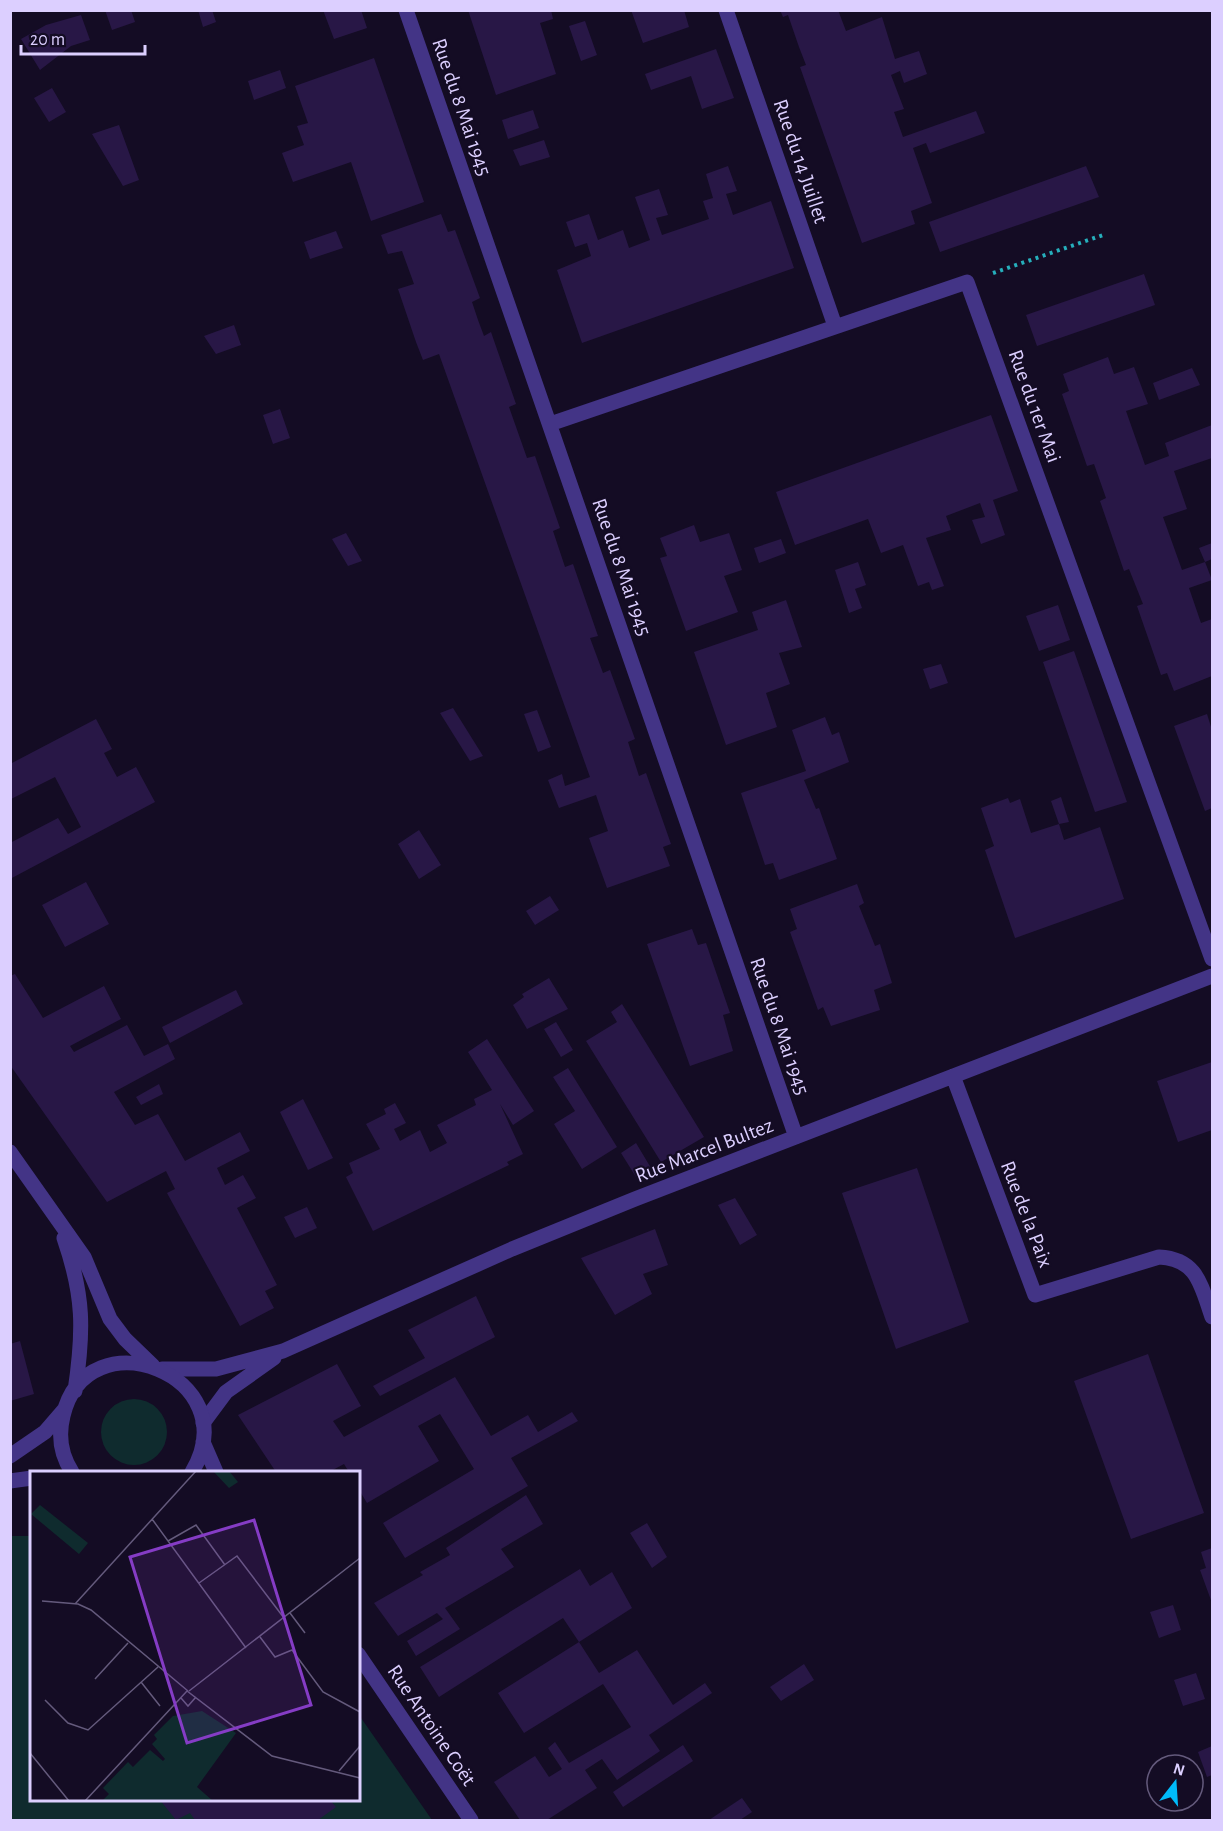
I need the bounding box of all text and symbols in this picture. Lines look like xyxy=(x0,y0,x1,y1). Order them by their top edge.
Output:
scale bar xyxy=(21,18,146,56)
text: 20 m xyxy=(30,31,65,49)
street label: Rue du 8 Mai 1945 xyxy=(428,36,495,179)
street label: Rue du 14 Juillet xyxy=(769,96,832,226)
street label: Rue du 1er Mai xyxy=(1004,347,1065,465)
street label: Rue du 8 Mai 1945 xyxy=(588,496,655,639)
street label: Rue du 8 Mai 1945 xyxy=(746,955,813,1098)
street label: Rue Marcel Bultez xyxy=(632,1115,776,1186)
street label: Rue de la Paix xyxy=(997,1158,1056,1270)
inset map xyxy=(30,1471,360,1801)
street label: Rue Antoine Coët xyxy=(384,1661,480,1790)
north arrow xyxy=(1145,1753,1205,1813)
text: N xyxy=(1171,1760,1187,1779)

